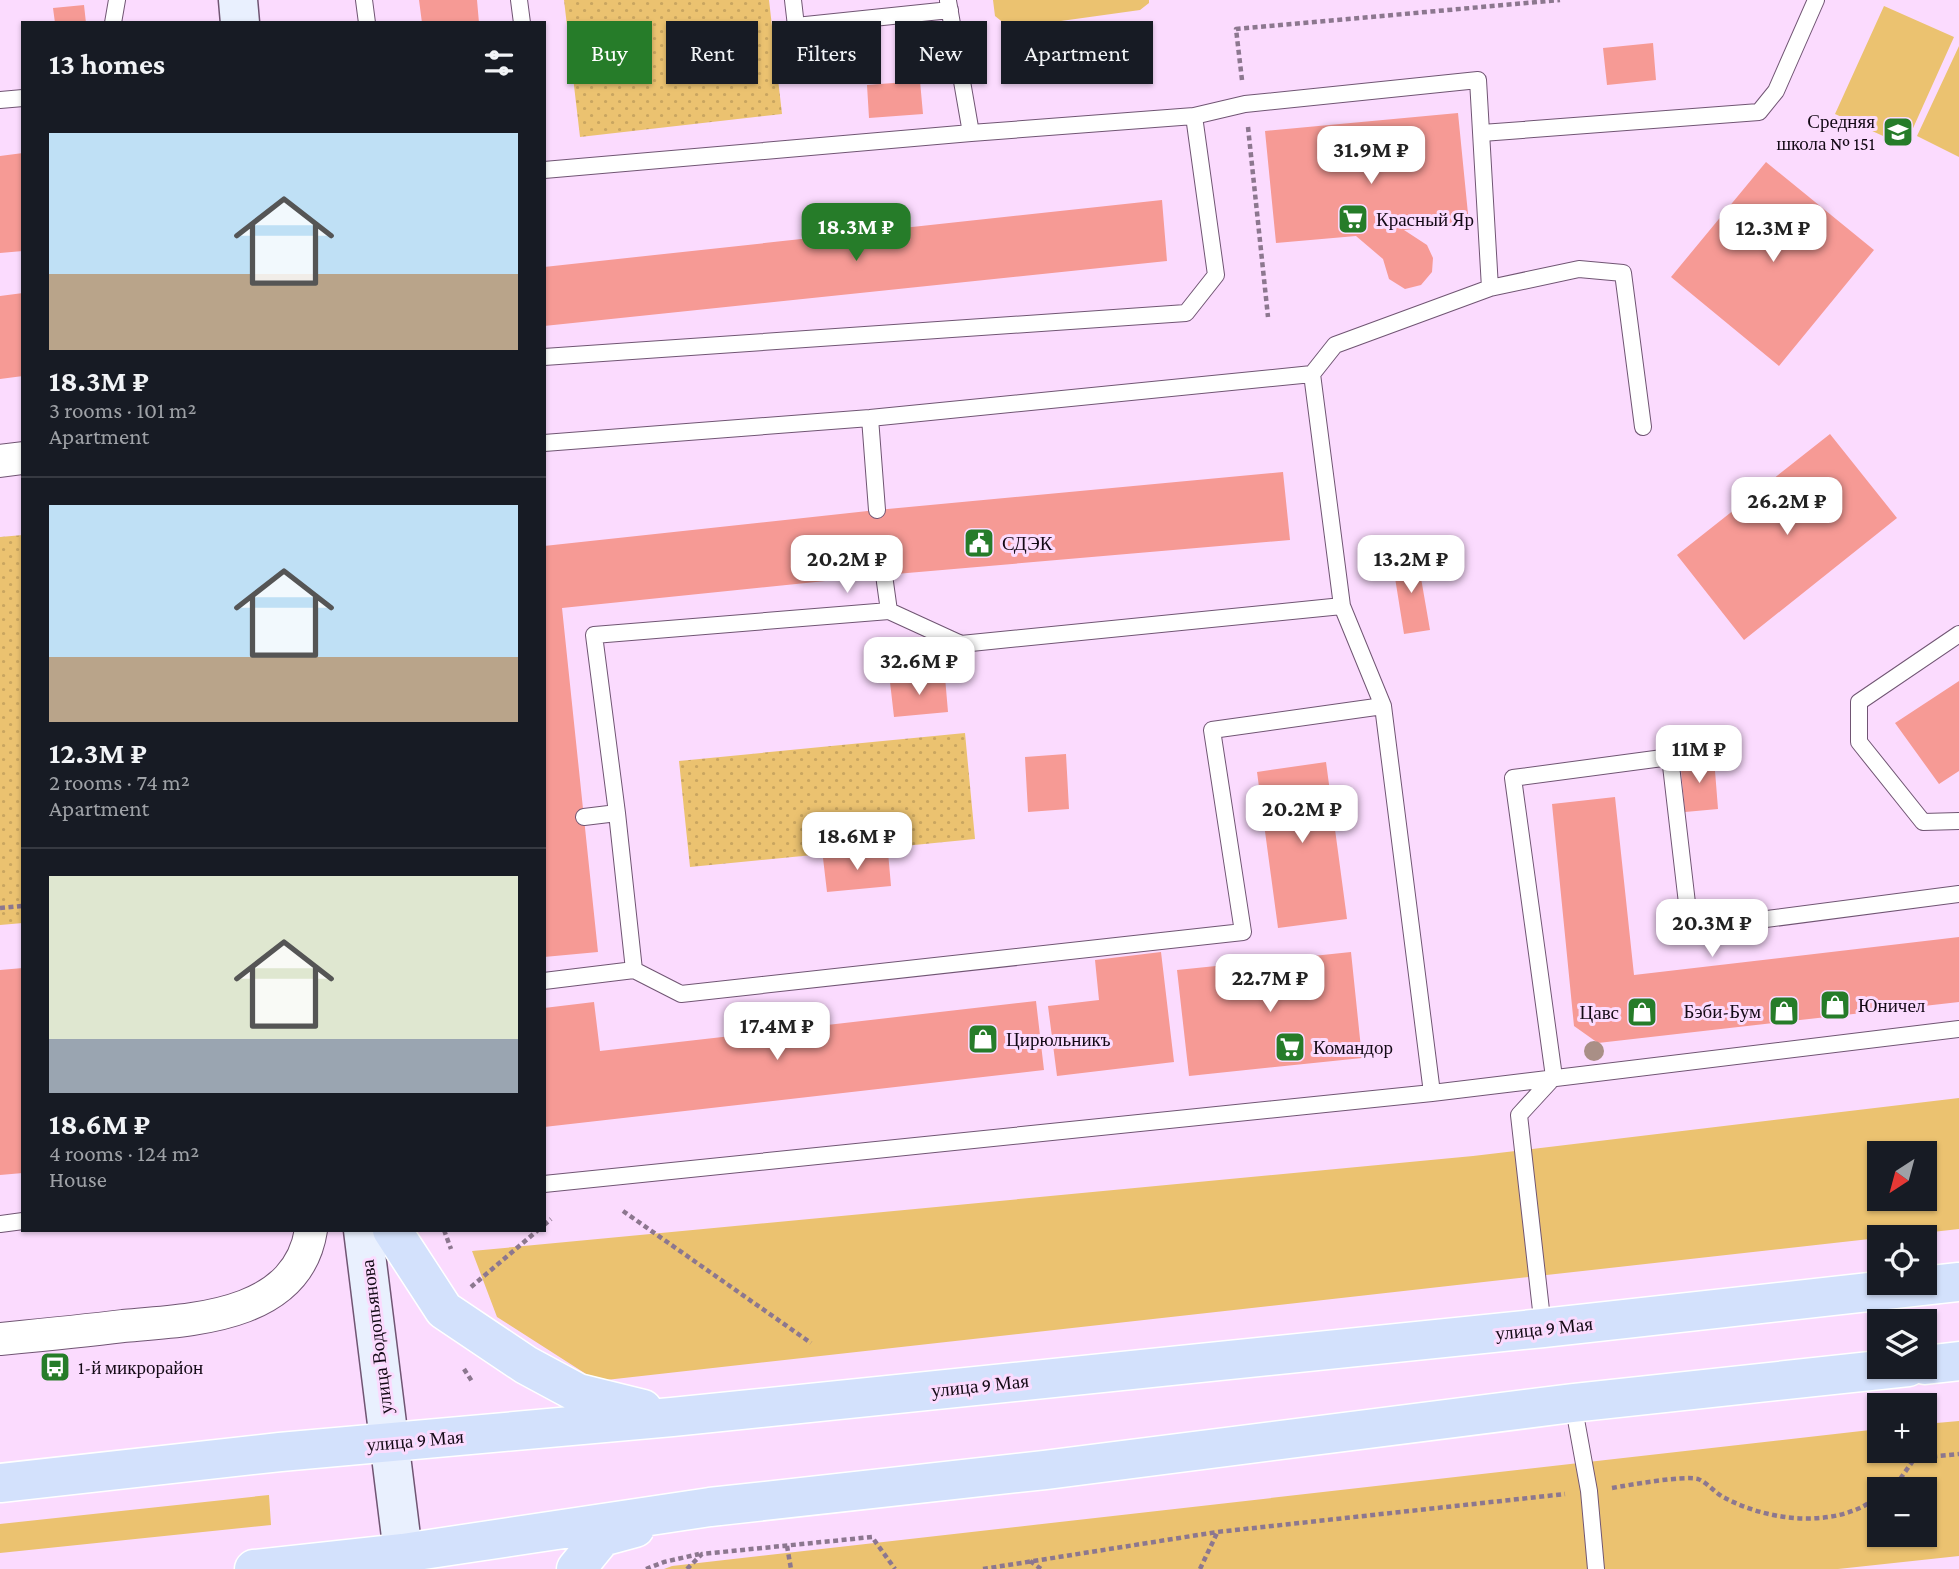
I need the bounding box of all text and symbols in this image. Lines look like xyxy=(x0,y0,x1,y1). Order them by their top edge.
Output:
chip: Buy xyxy=(567,21,652,84)
chip: Rent xyxy=(666,21,758,84)
chip: Filters xyxy=(772,21,881,84)
chip: New xyxy=(895,21,987,84)
chip: Apartment xyxy=(1001,21,1153,84)
icon: filters xyxy=(480,44,518,82)
text: 13 homes xyxy=(49,47,165,80)
place label: Средняя школа № 151 xyxy=(1776,111,1875,154)
school or university icon: Средняя школа № 151 xyxy=(1881,115,1915,149)
pin: 31.9M ₽ xyxy=(1306,127,1436,186)
text: 31.9M ₽ xyxy=(1333,136,1409,162)
icon: home xyxy=(221,178,347,304)
supermarket icon: Красный Яр xyxy=(1336,202,1370,236)
pin: 18.3M ₽ xyxy=(791,204,921,263)
pin: 12.3M ₽ xyxy=(1708,204,1838,264)
place label: Красный Яр xyxy=(1376,209,1474,230)
text: 18.3M ₽ xyxy=(818,213,894,239)
text: 12.3M ₽ xyxy=(1735,214,1811,240)
text: 18.3M ₽ xyxy=(49,364,149,397)
text: 3 rooms · 101 m² xyxy=(49,397,196,423)
text: Apartment xyxy=(49,423,149,449)
pin: 26.2M ₽ xyxy=(1722,477,1852,537)
text: 26.2M ₽ xyxy=(1747,487,1827,513)
public building icon: СДЭК xyxy=(962,526,996,560)
place label: СДЭК xyxy=(1002,533,1053,554)
pin: 20.2M ₽ xyxy=(782,536,912,595)
pin: 13.2M ₽ xyxy=(1346,536,1476,595)
text: 20.2M ₽ xyxy=(807,545,887,571)
text: 13.2M ₽ xyxy=(1373,545,1449,571)
icon: home xyxy=(221,550,347,676)
pin: 32.6M ₽ xyxy=(854,638,984,697)
text: 32.6M ₽ xyxy=(880,647,958,673)
pin: 11M ₽ xyxy=(1650,726,1748,785)
text: 11M ₽ xyxy=(1672,735,1726,761)
text: 12.3M ₽ xyxy=(49,736,147,769)
text: 2 rooms · 74 m² xyxy=(49,769,190,795)
pin: 20.2M ₽ xyxy=(1237,786,1367,845)
text: Apartment xyxy=(49,795,149,821)
text: 20.2M ₽ xyxy=(1262,795,1342,821)
pin: 18.6M ₽ xyxy=(792,812,922,872)
text: 18.6M ₽ xyxy=(818,822,896,848)
pin: 20.3M ₽ xyxy=(1647,900,1777,959)
text: 20.3M ₽ xyxy=(1672,909,1752,935)
icon: home xyxy=(221,921,347,1047)
pin: 22.7M ₽ xyxy=(1205,954,1335,1014)
text: 22.7M ₽ xyxy=(1231,964,1309,990)
shop icon: Юничел xyxy=(1818,988,1852,1022)
shop icon: Бэби-Бум xyxy=(1767,994,1801,1028)
shop icon: Цавс xyxy=(1625,995,1659,1029)
place label: Юничел xyxy=(1858,995,1926,1016)
place label: Бэби-Бум xyxy=(1683,1001,1761,1022)
pin: 17.4M ₽ xyxy=(712,1002,842,1062)
place label: Цавс xyxy=(1580,1002,1619,1023)
text: 17.4M ₽ xyxy=(740,1012,814,1038)
shop icon: Цирюльникъ xyxy=(966,1022,1000,1056)
place label: Цирюльникъ xyxy=(1006,1029,1111,1050)
supermarket icon: Командор xyxy=(1273,1030,1307,1064)
place label: Командор xyxy=(1313,1037,1393,1058)
text: 18.6M ₽ xyxy=(49,1107,150,1140)
text: 4 rooms · 124 m² xyxy=(49,1140,199,1166)
north arrow xyxy=(1867,1141,1937,1211)
map controls xyxy=(1867,1141,1937,1547)
text: House xyxy=(49,1166,107,1192)
button: locate xyxy=(1867,1225,1937,1295)
street label: улица Водопьянова xyxy=(357,1258,396,1415)
button: layers xyxy=(1867,1309,1937,1379)
street label: улица 9 Мая xyxy=(1494,1313,1594,1344)
bus stop icon: 1-й микрорайон xyxy=(38,1350,72,1384)
place label: 1-й микрорайон xyxy=(78,1357,203,1378)
street label: улица 9 Мая xyxy=(930,1370,1030,1401)
button: + xyxy=(1867,1393,1937,1463)
street label: улица 9 Мая xyxy=(365,1426,465,1455)
button: − xyxy=(1867,1477,1937,1547)

